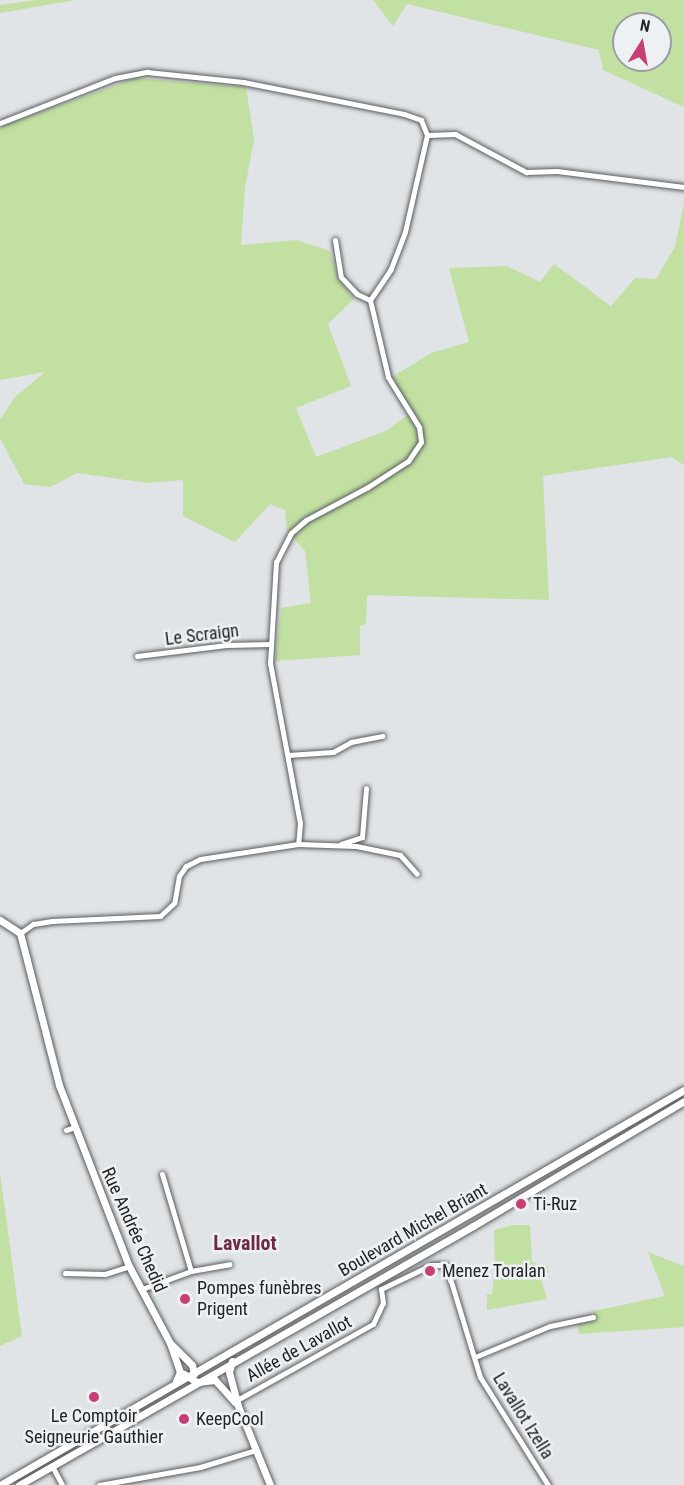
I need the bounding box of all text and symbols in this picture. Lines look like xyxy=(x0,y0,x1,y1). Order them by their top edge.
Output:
north arrow xyxy=(612,12,672,72)
text: N xyxy=(639,16,652,36)
street label: Le Scraign xyxy=(164,620,240,650)
street label: Rue Andrée Chedid xyxy=(97,1164,171,1296)
street label: Boulevard Michel Briant xyxy=(335,1179,491,1281)
place label: Ti-Ruz xyxy=(533,1193,577,1215)
marker: Ti-Ruz xyxy=(514,1197,528,1211)
district label: Lavallot xyxy=(213,1231,277,1255)
place label: Menez Toralan xyxy=(442,1260,546,1282)
marker: Menez Toralan xyxy=(423,1264,437,1278)
place label: Pompes funèbres Prigent xyxy=(197,1278,321,1320)
marker: Pompes funèbres Prigent xyxy=(178,1292,192,1306)
street label: Allée de Lavallot xyxy=(243,1311,355,1387)
street label: Lavallot Izella xyxy=(488,1369,558,1463)
marker: Le Comptoir Seigneurie Gauthier xyxy=(87,1390,101,1404)
place label: Le Comptoir Seigneurie Gauthier xyxy=(25,1406,163,1448)
place label: KeepCool xyxy=(196,1408,264,1430)
marker: KeepCool xyxy=(177,1412,191,1426)

